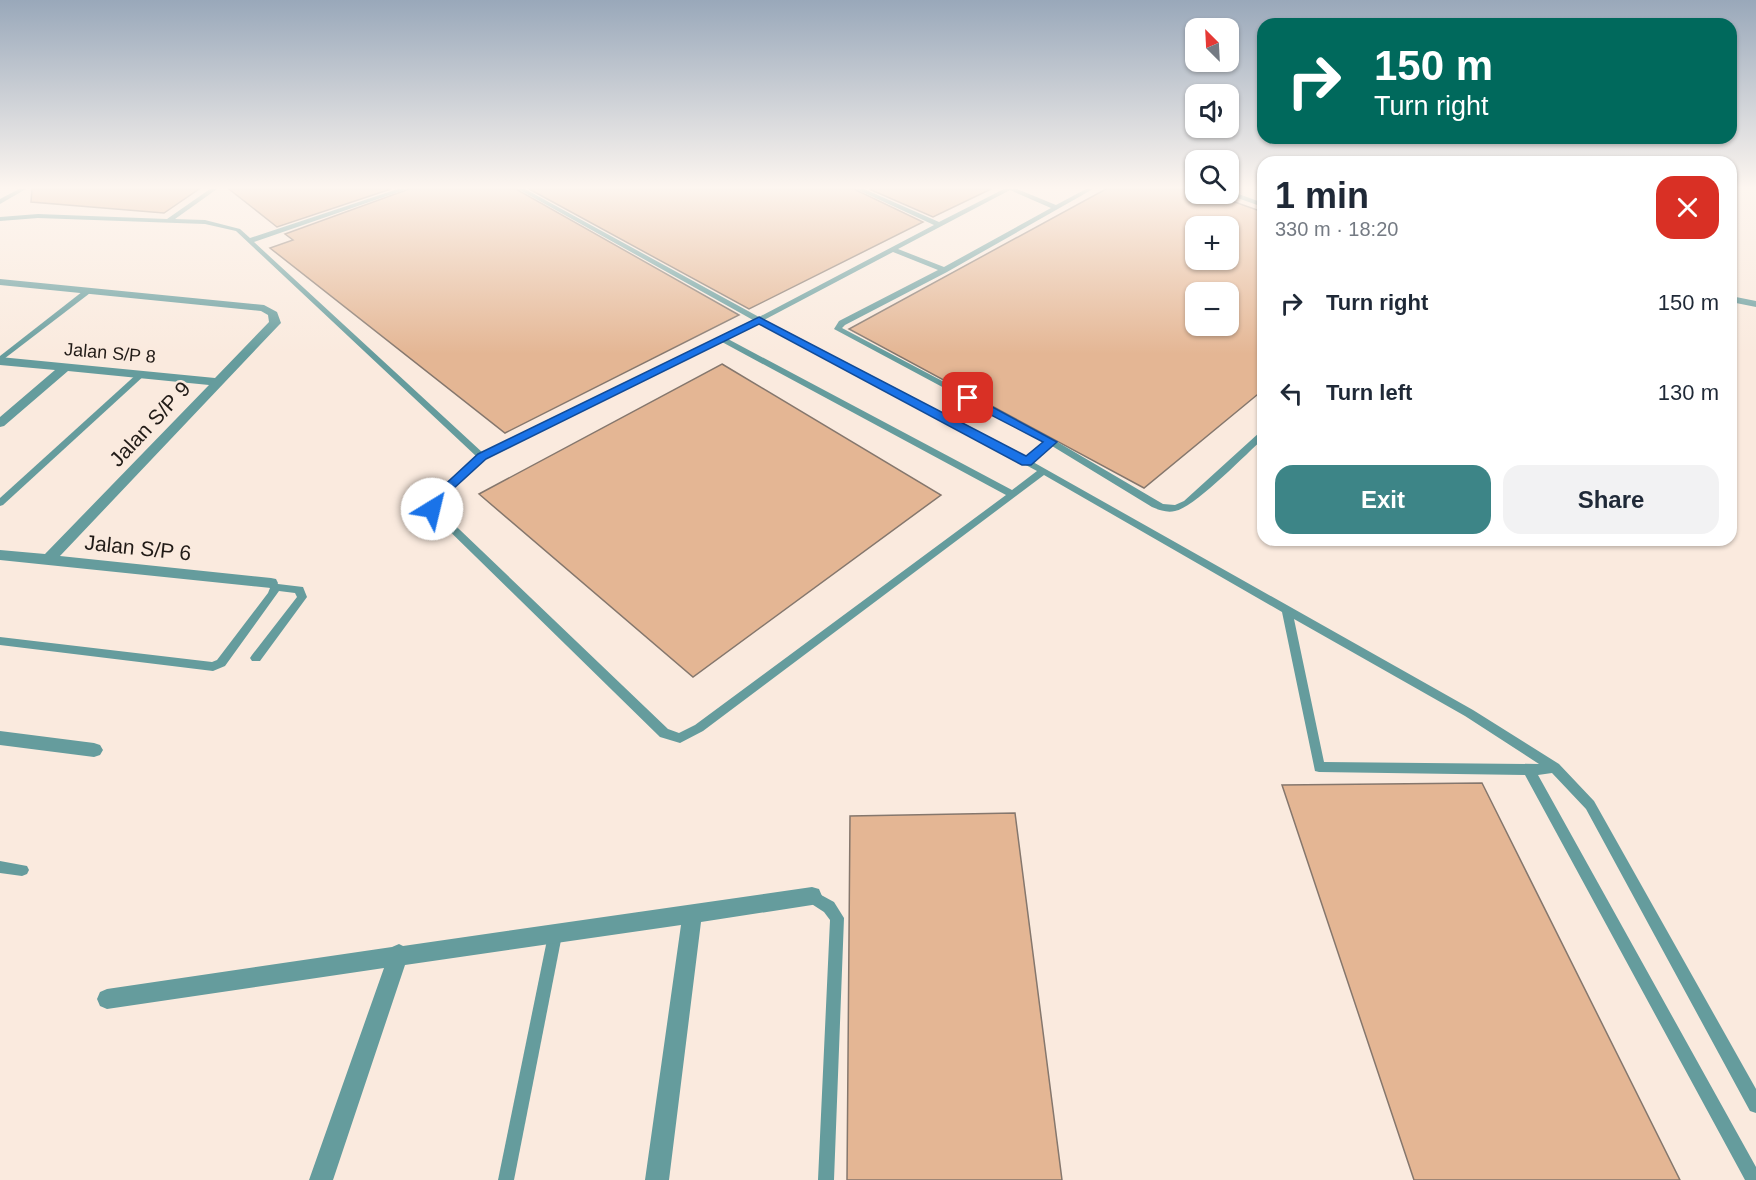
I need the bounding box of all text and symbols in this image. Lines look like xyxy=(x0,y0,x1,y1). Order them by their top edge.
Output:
north arrow xyxy=(1185,18,1239,72)
map controls xyxy=(1185,18,1239,336)
icon: right xyxy=(1275,42,1353,120)
text: 150 m xyxy=(1374,42,1493,89)
button: sound xyxy=(1185,84,1239,138)
text: Turn right xyxy=(1374,91,1489,121)
button: search xyxy=(1185,150,1239,204)
text: 1 min xyxy=(1275,175,1369,216)
button: close xyxy=(1656,176,1719,239)
button: + xyxy=(1185,216,1239,270)
text: 330 m · 18:20 xyxy=(1275,218,1398,240)
button: − xyxy=(1185,282,1239,336)
icon: right xyxy=(1275,287,1308,320)
text: Turn right xyxy=(1326,290,1428,315)
text: 150 m xyxy=(1658,290,1719,315)
street label: Jalan S/P 8 xyxy=(63,339,157,367)
pin xyxy=(942,372,993,423)
street label: Jalan S/P 9 xyxy=(105,377,195,471)
icon: left xyxy=(1275,377,1308,410)
text: Turn left xyxy=(1326,380,1412,405)
text: 130 m xyxy=(1658,380,1719,405)
icon: arrive xyxy=(951,381,984,414)
button: Exit xyxy=(1275,465,1491,534)
button: Share xyxy=(1503,465,1719,534)
position arrow xyxy=(400,477,464,541)
street label: Jalan S/P 6 xyxy=(84,530,192,565)

